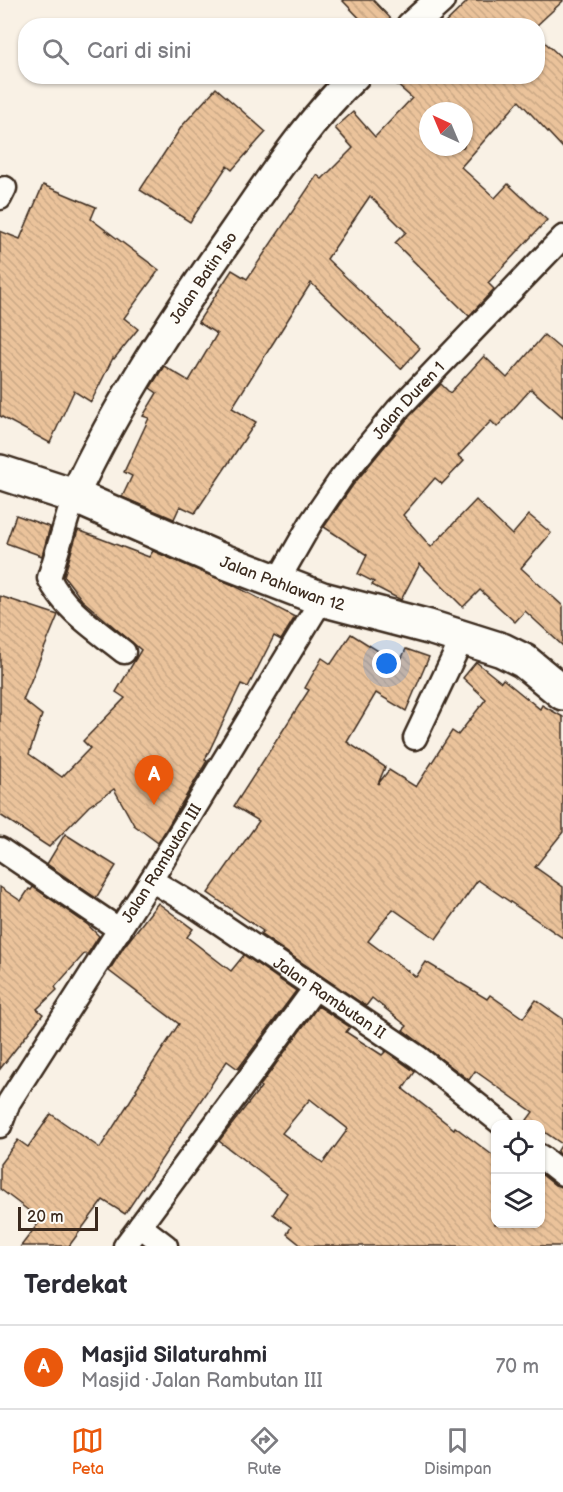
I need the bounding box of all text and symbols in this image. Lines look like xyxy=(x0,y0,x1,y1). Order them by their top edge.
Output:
search box xyxy=(18,18,545,84)
icon: search xyxy=(39,35,72,68)
text: Cari di sini xyxy=(87,38,191,65)
north arrow xyxy=(419,102,473,156)
street label: Jalan Batin Iso xyxy=(166,229,242,328)
street label: Jalan Duren 1 xyxy=(369,358,449,444)
street label: Jalan Pahlawan 12 xyxy=(217,553,347,616)
your location xyxy=(372,649,401,678)
pin: A xyxy=(134,756,174,805)
street label: Jalan Rambutan III xyxy=(118,801,206,927)
street label: Jalan Rambutan II xyxy=(269,954,389,1043)
map controls xyxy=(491,1120,545,1228)
button: locate xyxy=(491,1120,545,1174)
button: layers xyxy=(491,1174,545,1228)
scale bar xyxy=(18,1204,98,1232)
text: 20 m xyxy=(27,1208,63,1227)
text: Terdekat xyxy=(24,1270,127,1301)
text: Masjid Silaturahmi xyxy=(81,1342,267,1369)
text: A xyxy=(37,1355,50,1379)
text: 70 m xyxy=(495,1355,539,1379)
text: Masjid · Jalan Rambutan III xyxy=(81,1369,323,1393)
tab: Peta xyxy=(71,1424,104,1479)
tab: Rute xyxy=(247,1424,281,1479)
tab: Disimpan xyxy=(424,1424,492,1479)

